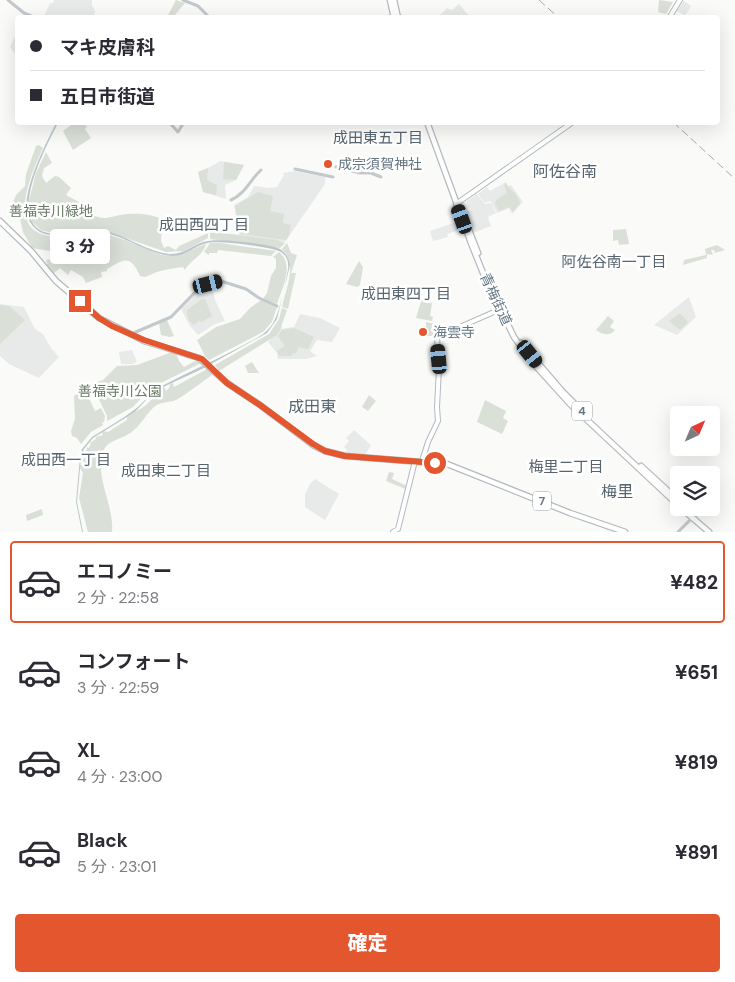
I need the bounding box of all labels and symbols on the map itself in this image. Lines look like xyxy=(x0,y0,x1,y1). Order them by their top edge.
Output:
district label: 成田東五丁目 xyxy=(333,128,423,148)
place label: 成宗須賀神社 xyxy=(338,155,422,173)
marker: 成宗須賀神社 xyxy=(322,158,334,170)
district label: 阿佐谷南 xyxy=(533,161,597,182)
park label: 善福寺川緑地 xyxy=(9,202,93,220)
car xyxy=(449,202,474,236)
district label: 成田西四丁目 xyxy=(159,215,249,235)
callout: 3 分 xyxy=(50,228,110,264)
district label: 阿佐谷南一丁目 xyxy=(561,252,667,272)
street label: 青梅街道 xyxy=(476,270,516,328)
car xyxy=(191,273,224,295)
district label: 成田東四丁目 xyxy=(361,284,451,304)
route end xyxy=(69,290,91,312)
place label: 海雲寺 xyxy=(433,323,475,341)
marker: 海雲寺 xyxy=(417,326,429,338)
car xyxy=(514,338,545,370)
car xyxy=(430,343,447,375)
park label: 善福寺川公園 xyxy=(78,382,162,400)
district label: 成田東 xyxy=(288,396,336,417)
road number: 4 xyxy=(572,402,592,421)
north arrow xyxy=(670,406,720,456)
district label: 成田西一丁目 xyxy=(21,450,111,470)
route start xyxy=(424,452,446,474)
district label: 梅里二丁目 xyxy=(528,457,604,477)
district label: 成田東二丁目 xyxy=(121,461,211,481)
district label: 梅里 xyxy=(601,481,633,502)
road number: 7 xyxy=(533,492,551,511)

